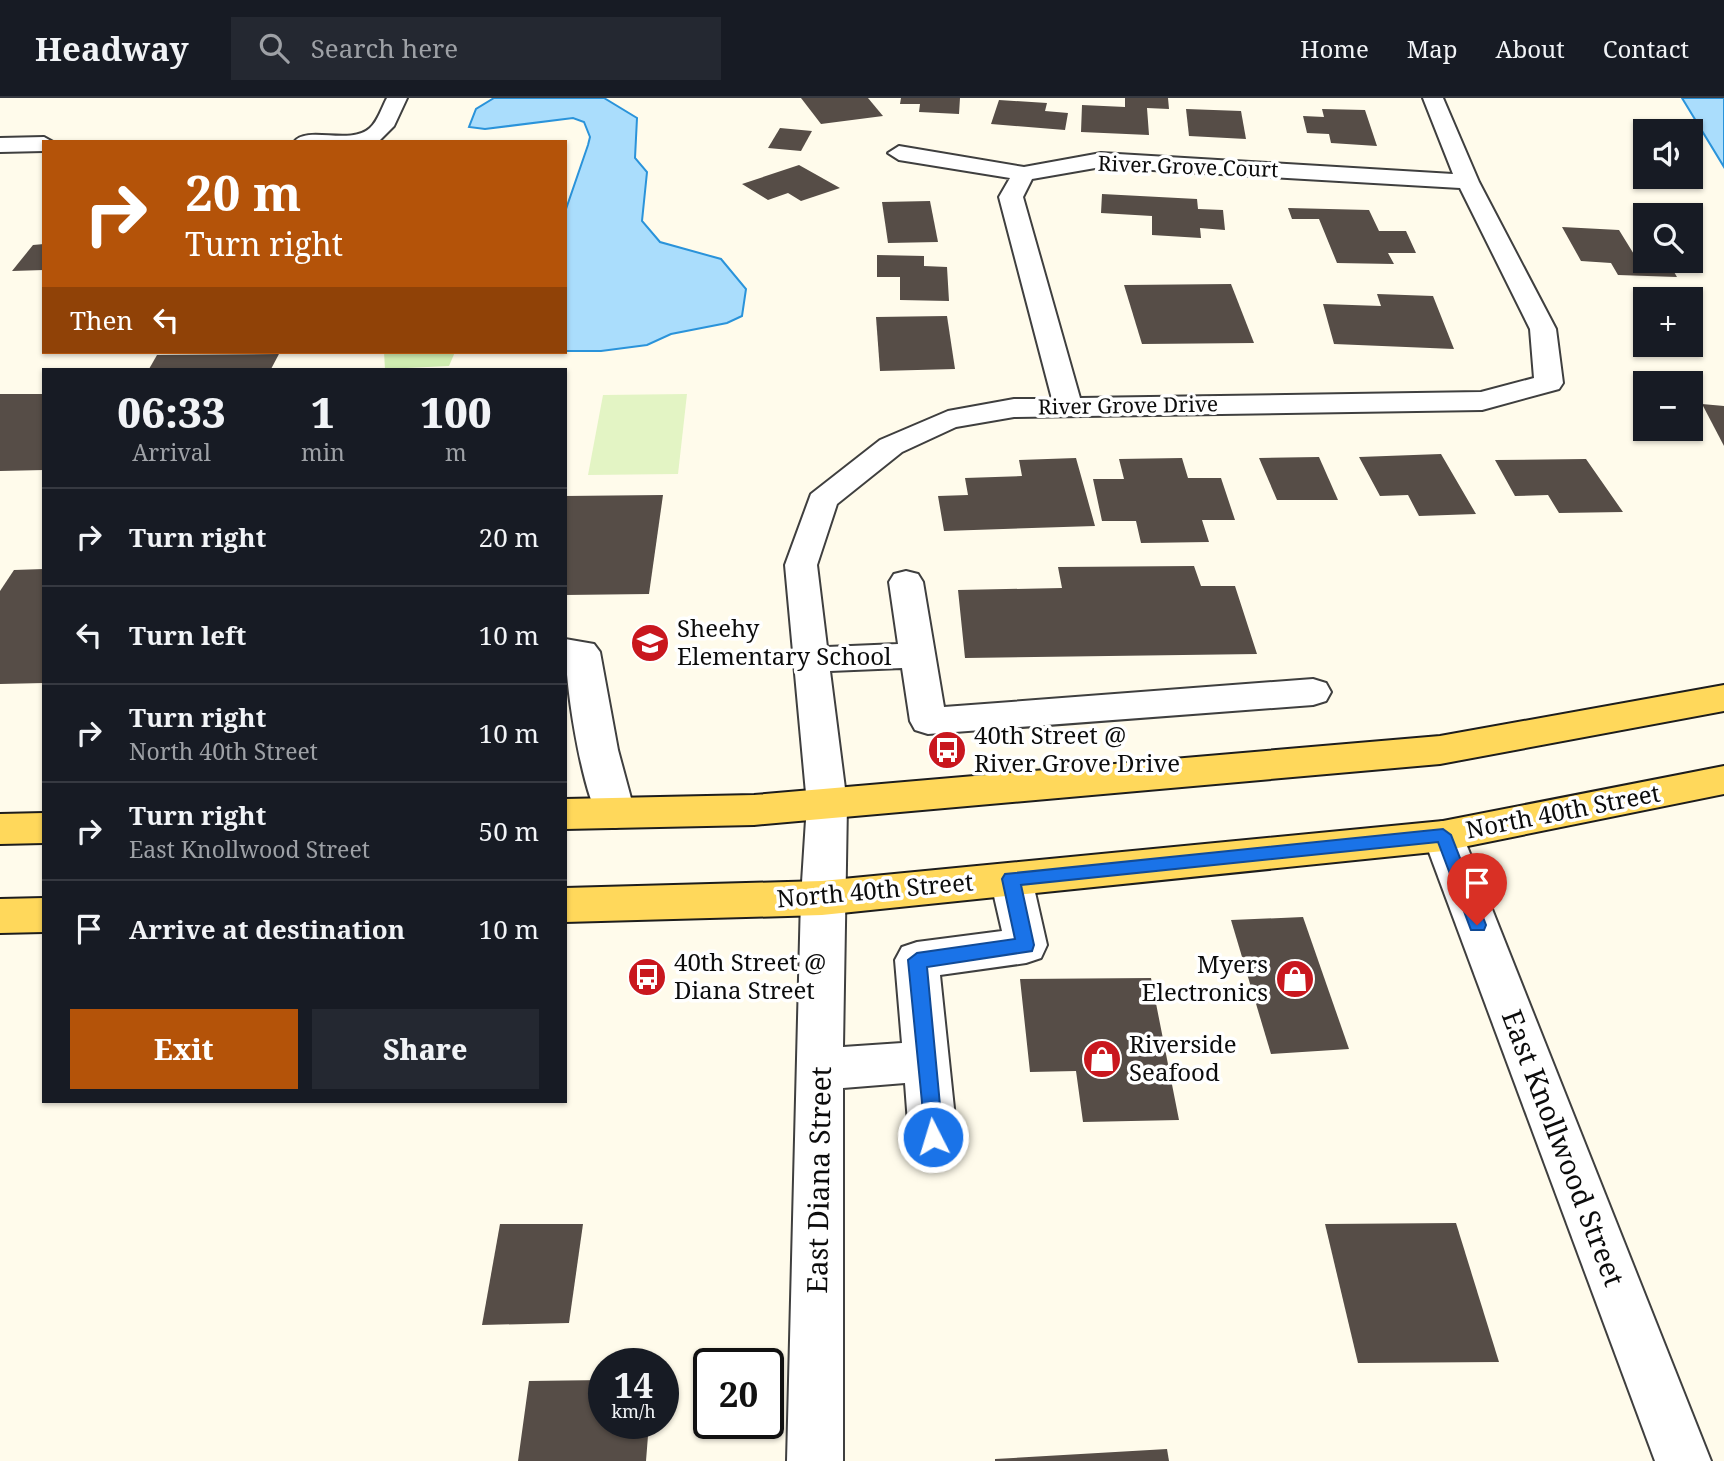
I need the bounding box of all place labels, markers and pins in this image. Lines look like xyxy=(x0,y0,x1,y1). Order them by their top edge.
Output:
place label: Sheehy Elementary School xyxy=(677,611,892,672)
school or university icon: Sheehy Elementary School xyxy=(629,622,671,664)
place label: 40th Street @ River Grove Drive xyxy=(974,718,1180,779)
bus stop icon: 40th Street @ River Grove Drive xyxy=(926,729,968,771)
pin xyxy=(1447,853,1507,925)
place label: 40th Street @ Diana Street xyxy=(674,945,826,1006)
place label: Myers Electronics xyxy=(1142,947,1268,1008)
bus stop icon: 40th Street @ Diana Street xyxy=(626,956,668,998)
shop icon: Myers Electronics xyxy=(1274,958,1316,1000)
place label: Riverside Seafood xyxy=(1129,1027,1237,1088)
shop icon: Riverside Seafood xyxy=(1081,1038,1123,1080)

